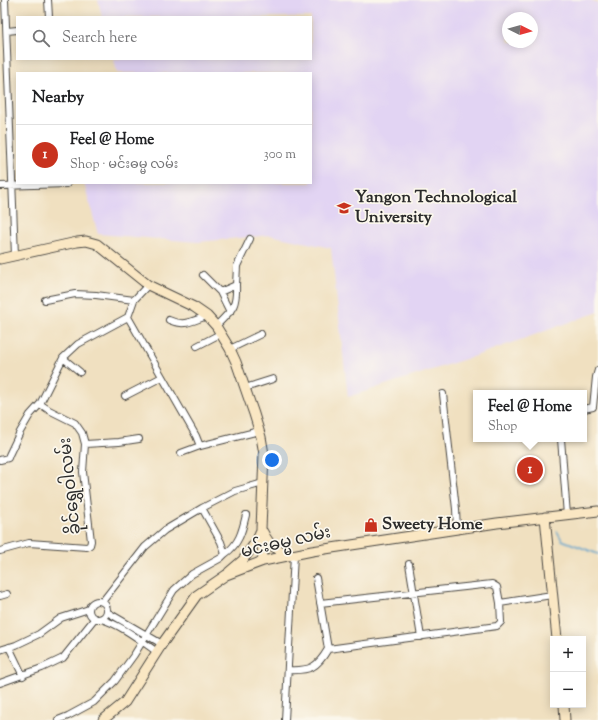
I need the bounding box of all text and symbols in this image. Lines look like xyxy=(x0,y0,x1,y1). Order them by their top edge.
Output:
north arrow xyxy=(502,12,538,48)
search box xyxy=(16,16,312,60)
icon: search xyxy=(30,27,52,49)
text: Search here xyxy=(62,28,137,49)
text: Nearby xyxy=(32,86,84,110)
text: Feel @ Home xyxy=(70,130,154,151)
text: 1 xyxy=(43,146,47,164)
text: 300 m xyxy=(264,146,296,164)
text: Shop · မင်းဓမ္မ လမ်း xyxy=(70,156,178,174)
place label: Yangon Technological University xyxy=(355,186,517,230)
school or university icon: Yangon Technological University xyxy=(336,200,352,216)
popup xyxy=(473,390,587,442)
text: Feel @ Home xyxy=(488,397,572,418)
text: Shop xyxy=(488,418,517,436)
street label: ခိုင်ရွှေဝါလမ်း xyxy=(53,436,89,536)
your location xyxy=(262,450,282,470)
pin: 1 xyxy=(517,455,543,485)
place label: Sweety Home xyxy=(382,513,483,537)
shop icon: Sweety Home xyxy=(363,517,379,533)
street label: မင်းဓမ္မ လမ်း xyxy=(238,520,333,565)
map controls xyxy=(550,636,586,708)
button: + xyxy=(550,636,586,672)
button: − xyxy=(550,672,586,708)

